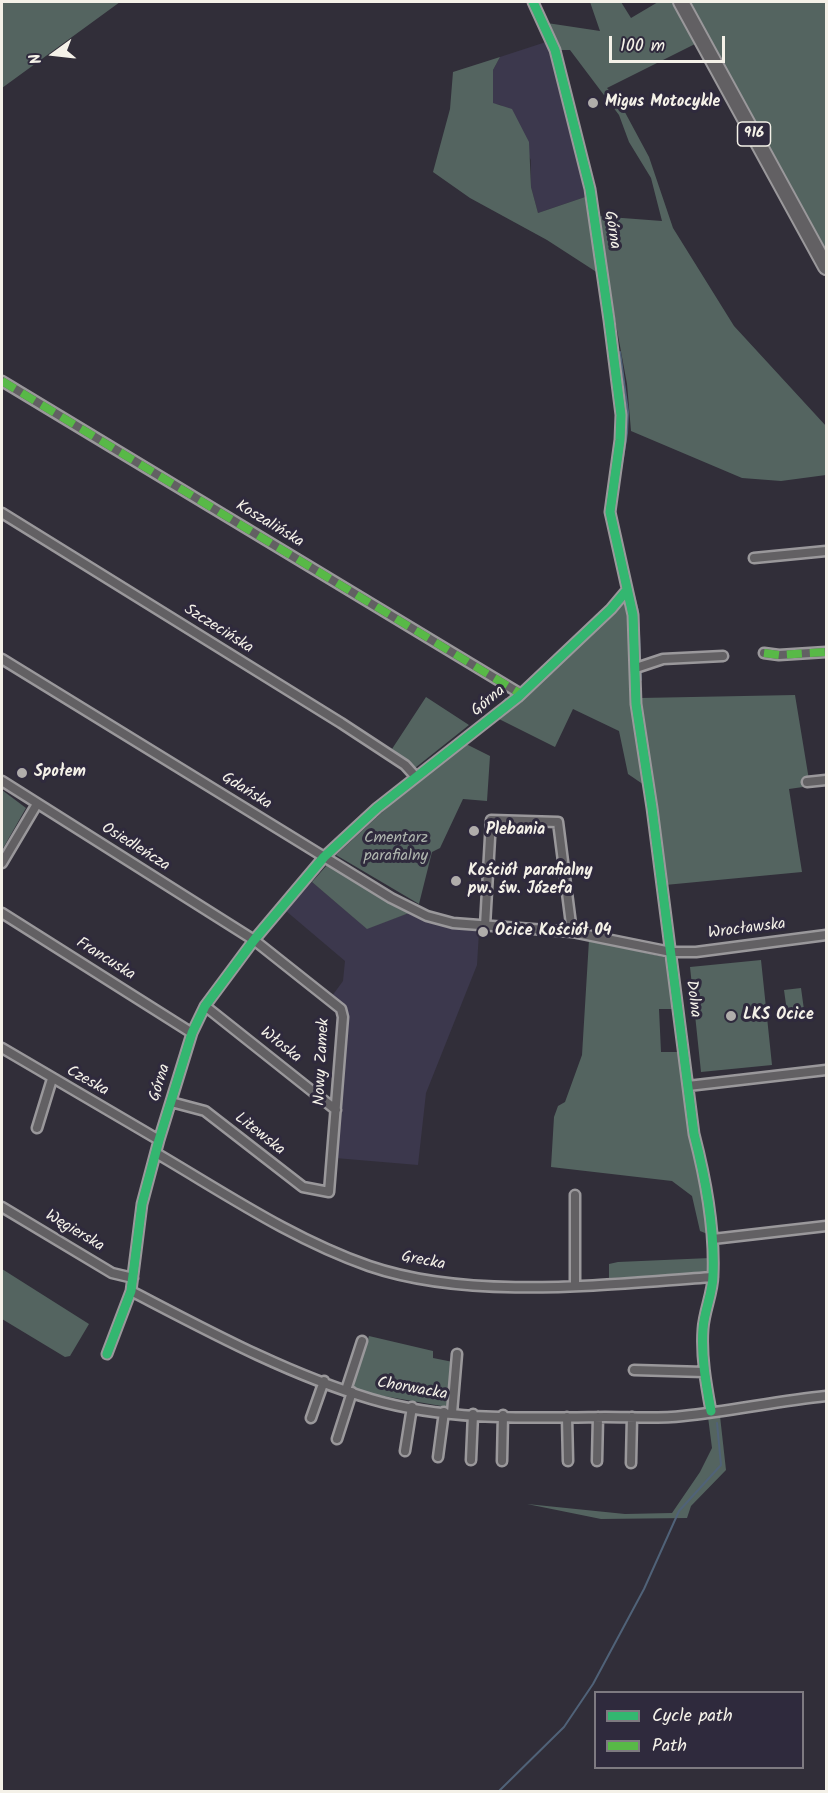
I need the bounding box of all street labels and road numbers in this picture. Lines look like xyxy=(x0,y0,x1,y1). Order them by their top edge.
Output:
road number: 916 xyxy=(738,122,771,146)
street label: Górna xyxy=(599,210,623,250)
street label: Koszalińska xyxy=(231,497,307,553)
street label: Szczecińska xyxy=(180,601,256,659)
street label: Górna xyxy=(468,682,510,722)
street label: Gdańska xyxy=(217,769,275,815)
street label: Osiedleńcza xyxy=(97,819,173,877)
street label: Wrocławska xyxy=(707,916,787,944)
street label: Francuska xyxy=(72,934,138,986)
street label: Dolna xyxy=(680,979,704,1019)
street label: Nowy Zamek xyxy=(311,1018,335,1106)
street label: Włoska xyxy=(255,1024,305,1068)
street label: Górna xyxy=(146,1062,176,1104)
street label: Czeska xyxy=(62,1063,112,1101)
street label: Litewska xyxy=(230,1109,288,1161)
street label: Węgierska xyxy=(41,1207,107,1257)
street label: Grecka xyxy=(399,1248,447,1276)
street label: Chorwacka xyxy=(375,1374,449,1406)

